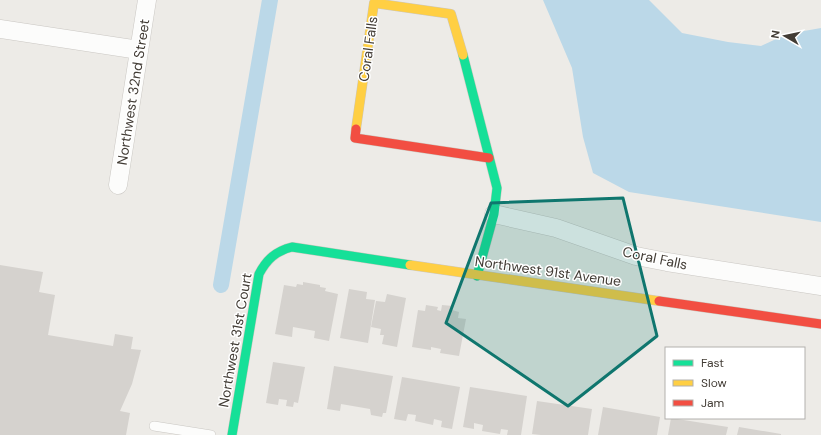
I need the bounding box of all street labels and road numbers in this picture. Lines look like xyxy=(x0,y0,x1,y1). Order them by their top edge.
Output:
street label: Coral Falls xyxy=(355,15,381,83)
street label: Northwest 32nd Street xyxy=(113,18,153,166)
street label: Coral Falls xyxy=(621,242,689,274)
street label: Northwest 91st Avenue xyxy=(474,252,622,290)
street label: Northwest 31st Court xyxy=(214,271,256,409)

